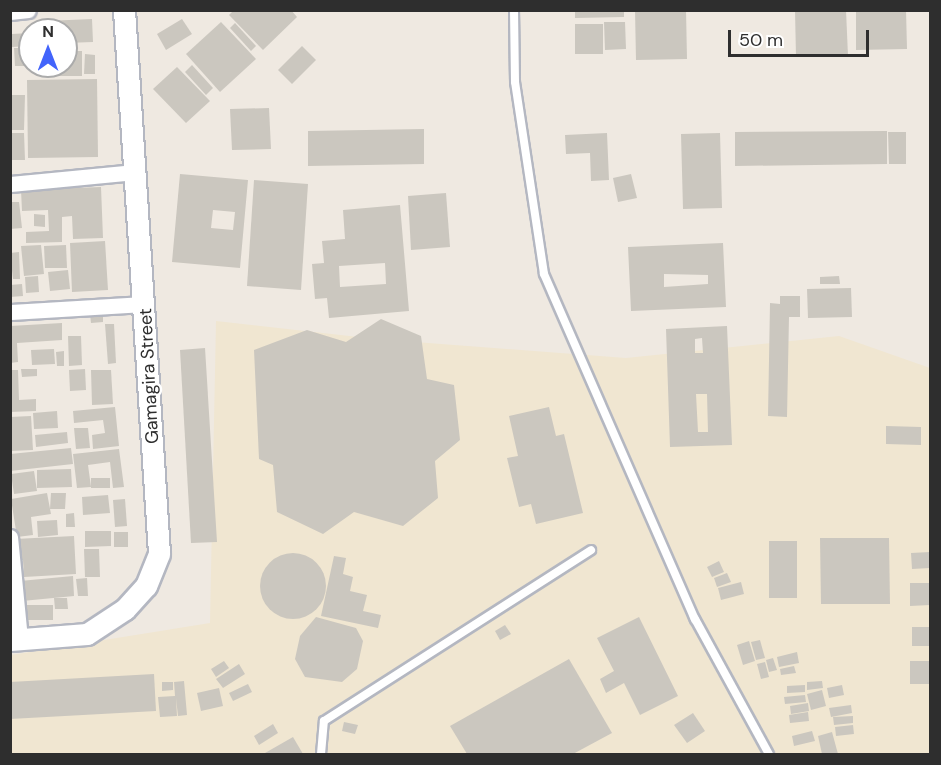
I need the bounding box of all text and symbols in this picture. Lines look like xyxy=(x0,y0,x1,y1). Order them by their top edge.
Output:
north arrow xyxy=(18,18,78,78)
scale bar xyxy=(731,18,872,56)
text: N xyxy=(42,21,54,42)
text: 50 m xyxy=(739,28,783,52)
street label: Gamagira Street xyxy=(135,308,163,444)

